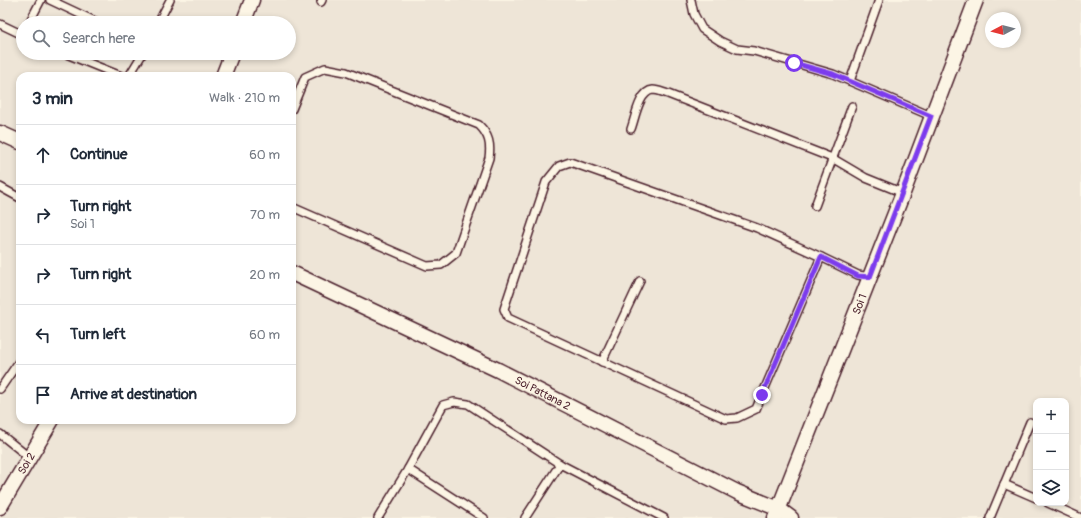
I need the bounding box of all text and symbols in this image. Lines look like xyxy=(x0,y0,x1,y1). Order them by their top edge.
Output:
north arrow xyxy=(985,12,1021,48)
search box xyxy=(16,16,296,60)
icon: search xyxy=(30,27,52,49)
text: Search here xyxy=(62,29,135,48)
route start xyxy=(785,54,803,72)
text: 3 min xyxy=(32,88,73,109)
text: Walk · 210 m xyxy=(209,90,280,106)
icon: ahead xyxy=(32,144,54,166)
text: Continue xyxy=(70,145,128,164)
text: 60 m xyxy=(249,147,280,163)
text: Turn right xyxy=(70,197,131,216)
icon: right xyxy=(32,204,54,226)
text: 70 m xyxy=(250,207,280,223)
text: Soi 1 xyxy=(70,216,95,232)
icon: right xyxy=(32,264,54,286)
text: Turn right xyxy=(70,265,131,284)
text: 20 m xyxy=(249,267,280,283)
street label: Soi 1 xyxy=(850,292,870,316)
icon: left xyxy=(32,324,54,346)
text: Turn left xyxy=(70,325,126,344)
text: 60 m xyxy=(249,327,280,343)
street label: Soi Pattana 2 xyxy=(513,374,573,413)
icon: arrive xyxy=(32,384,54,406)
text: Arrive at destination xyxy=(70,385,197,404)
route end xyxy=(753,386,771,404)
map controls xyxy=(1033,398,1069,506)
button: + xyxy=(1033,398,1069,434)
button: − xyxy=(1033,434,1069,470)
street label: Soi 2 xyxy=(15,450,38,477)
button: layers xyxy=(1033,470,1069,506)

